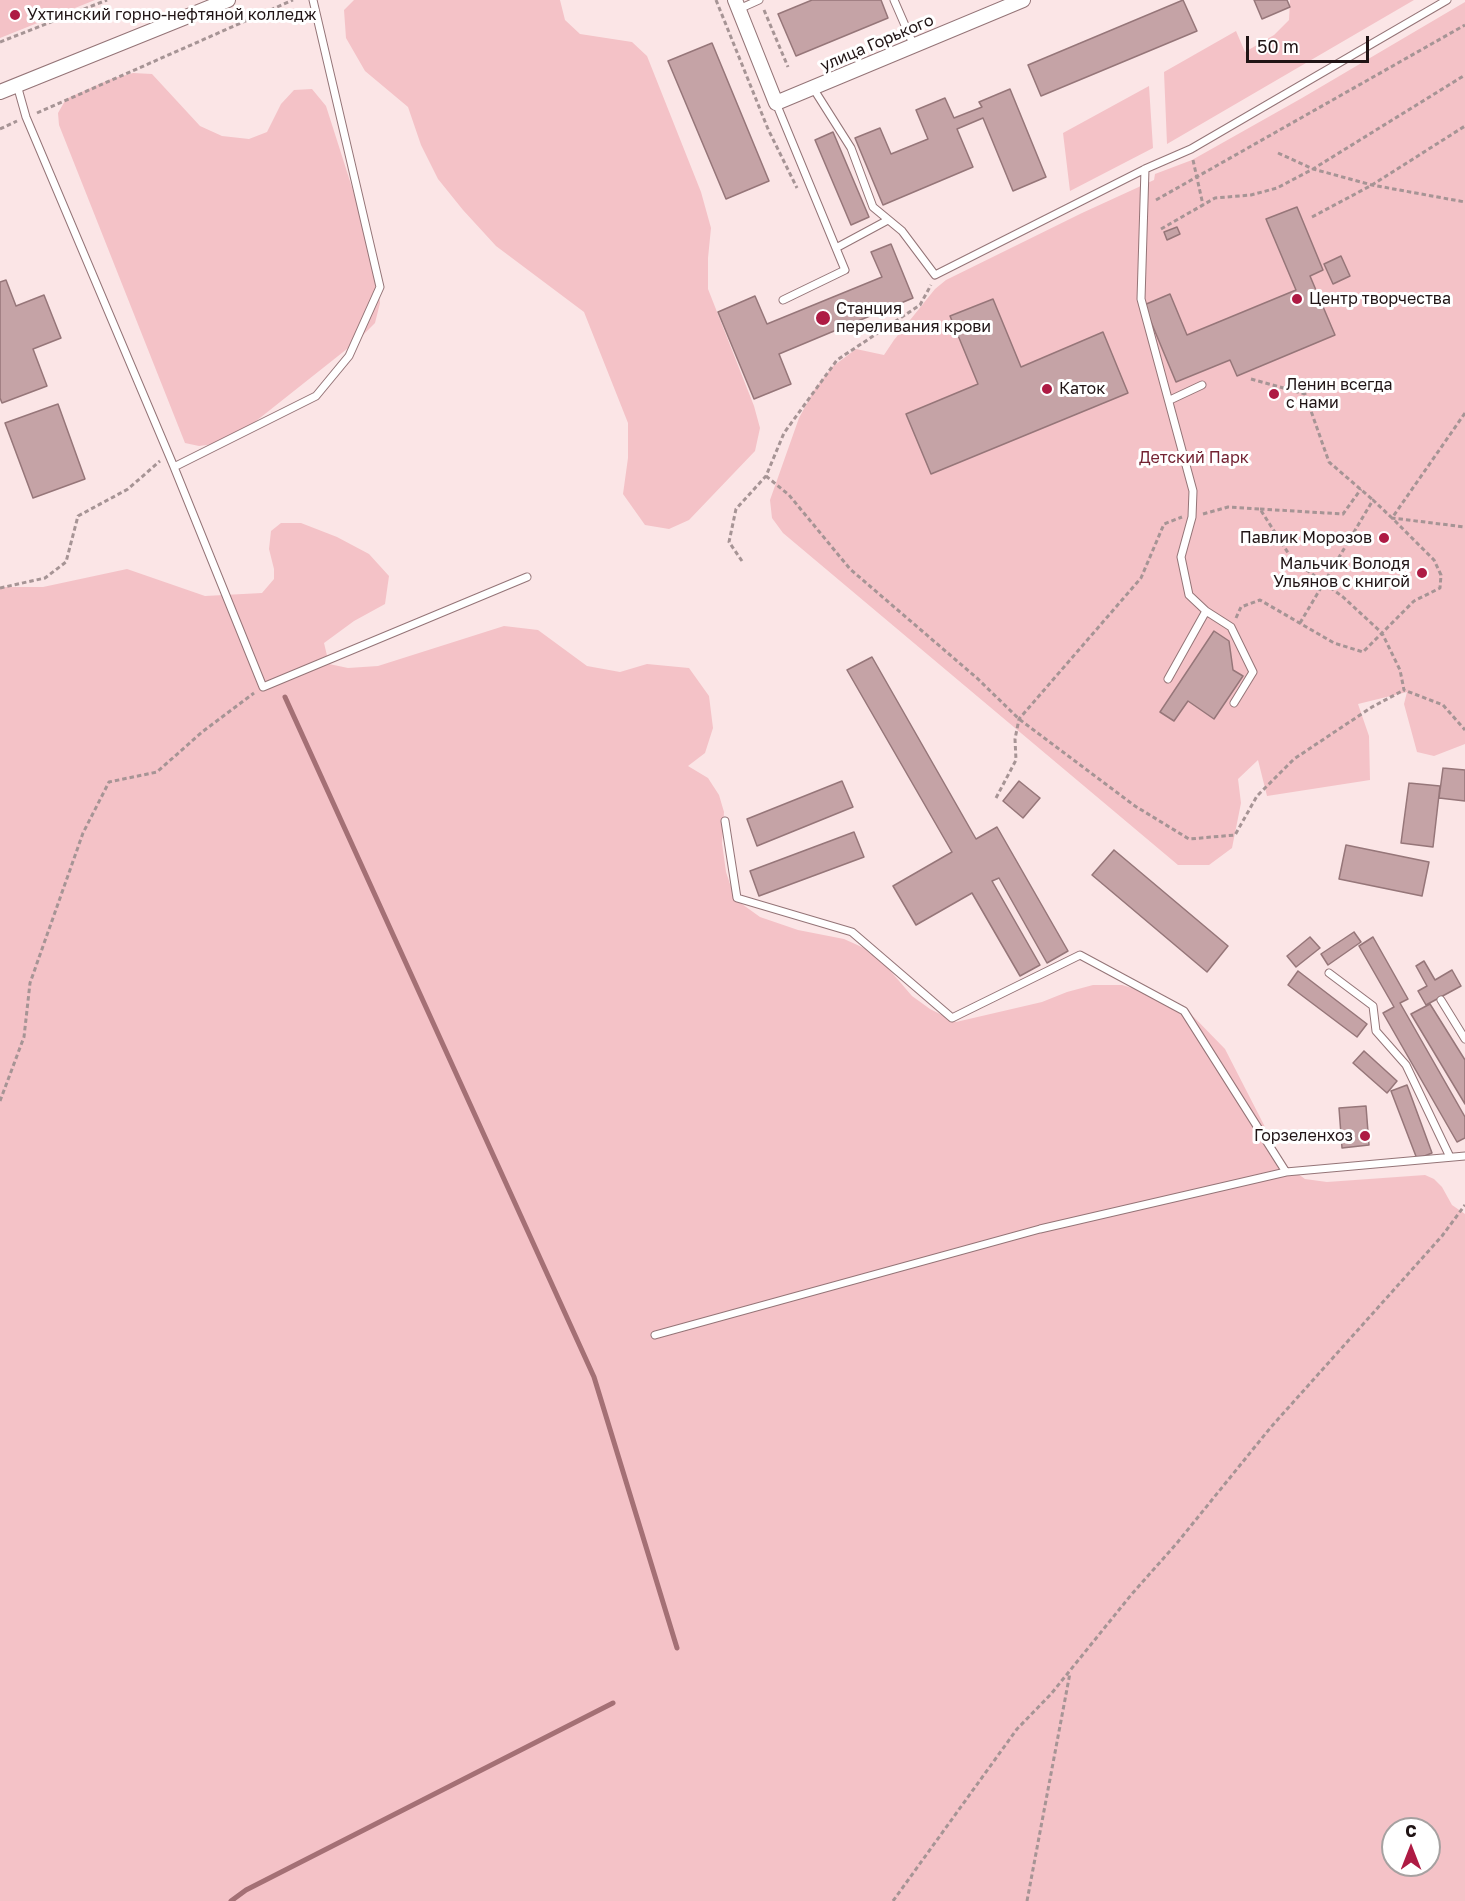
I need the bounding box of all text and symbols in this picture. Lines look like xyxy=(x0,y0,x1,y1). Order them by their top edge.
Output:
place label: Ухтинский горно-нефтяной колледж xyxy=(27,5,317,25)
marker: Ухтинский горно-нефтяной колледж xyxy=(8,8,22,22)
street label: улица Горького xyxy=(817,10,937,76)
scale bar xyxy=(1249,24,1372,62)
text: 50 m xyxy=(1257,35,1299,57)
place label: Центр творчества xyxy=(1309,289,1451,309)
marker: Центр творчества xyxy=(1290,292,1304,306)
place label: Станция переливания крови xyxy=(836,299,991,337)
marker: Станция переливания крови xyxy=(814,309,832,327)
place label: Ленин всегда с нами xyxy=(1286,375,1393,413)
place label: Каток xyxy=(1059,379,1105,399)
marker: Каток xyxy=(1040,382,1054,396)
marker: Ленин всегда с нами xyxy=(1267,387,1281,401)
park label: Детский Парк xyxy=(1139,448,1249,468)
place label: Павлик Морозов xyxy=(1240,528,1372,548)
marker: Павлик Морозов xyxy=(1377,531,1391,545)
place label: Мальчик Володя Ульянов с книгой xyxy=(1273,554,1410,592)
marker: Мальчик Володя Ульянов с книгой xyxy=(1415,566,1429,580)
place label: Горзеленхоз xyxy=(1254,1126,1353,1146)
marker: Горзеленхоз xyxy=(1358,1129,1372,1143)
north arrow xyxy=(1381,1817,1441,1877)
text: С xyxy=(1405,1821,1417,1841)

